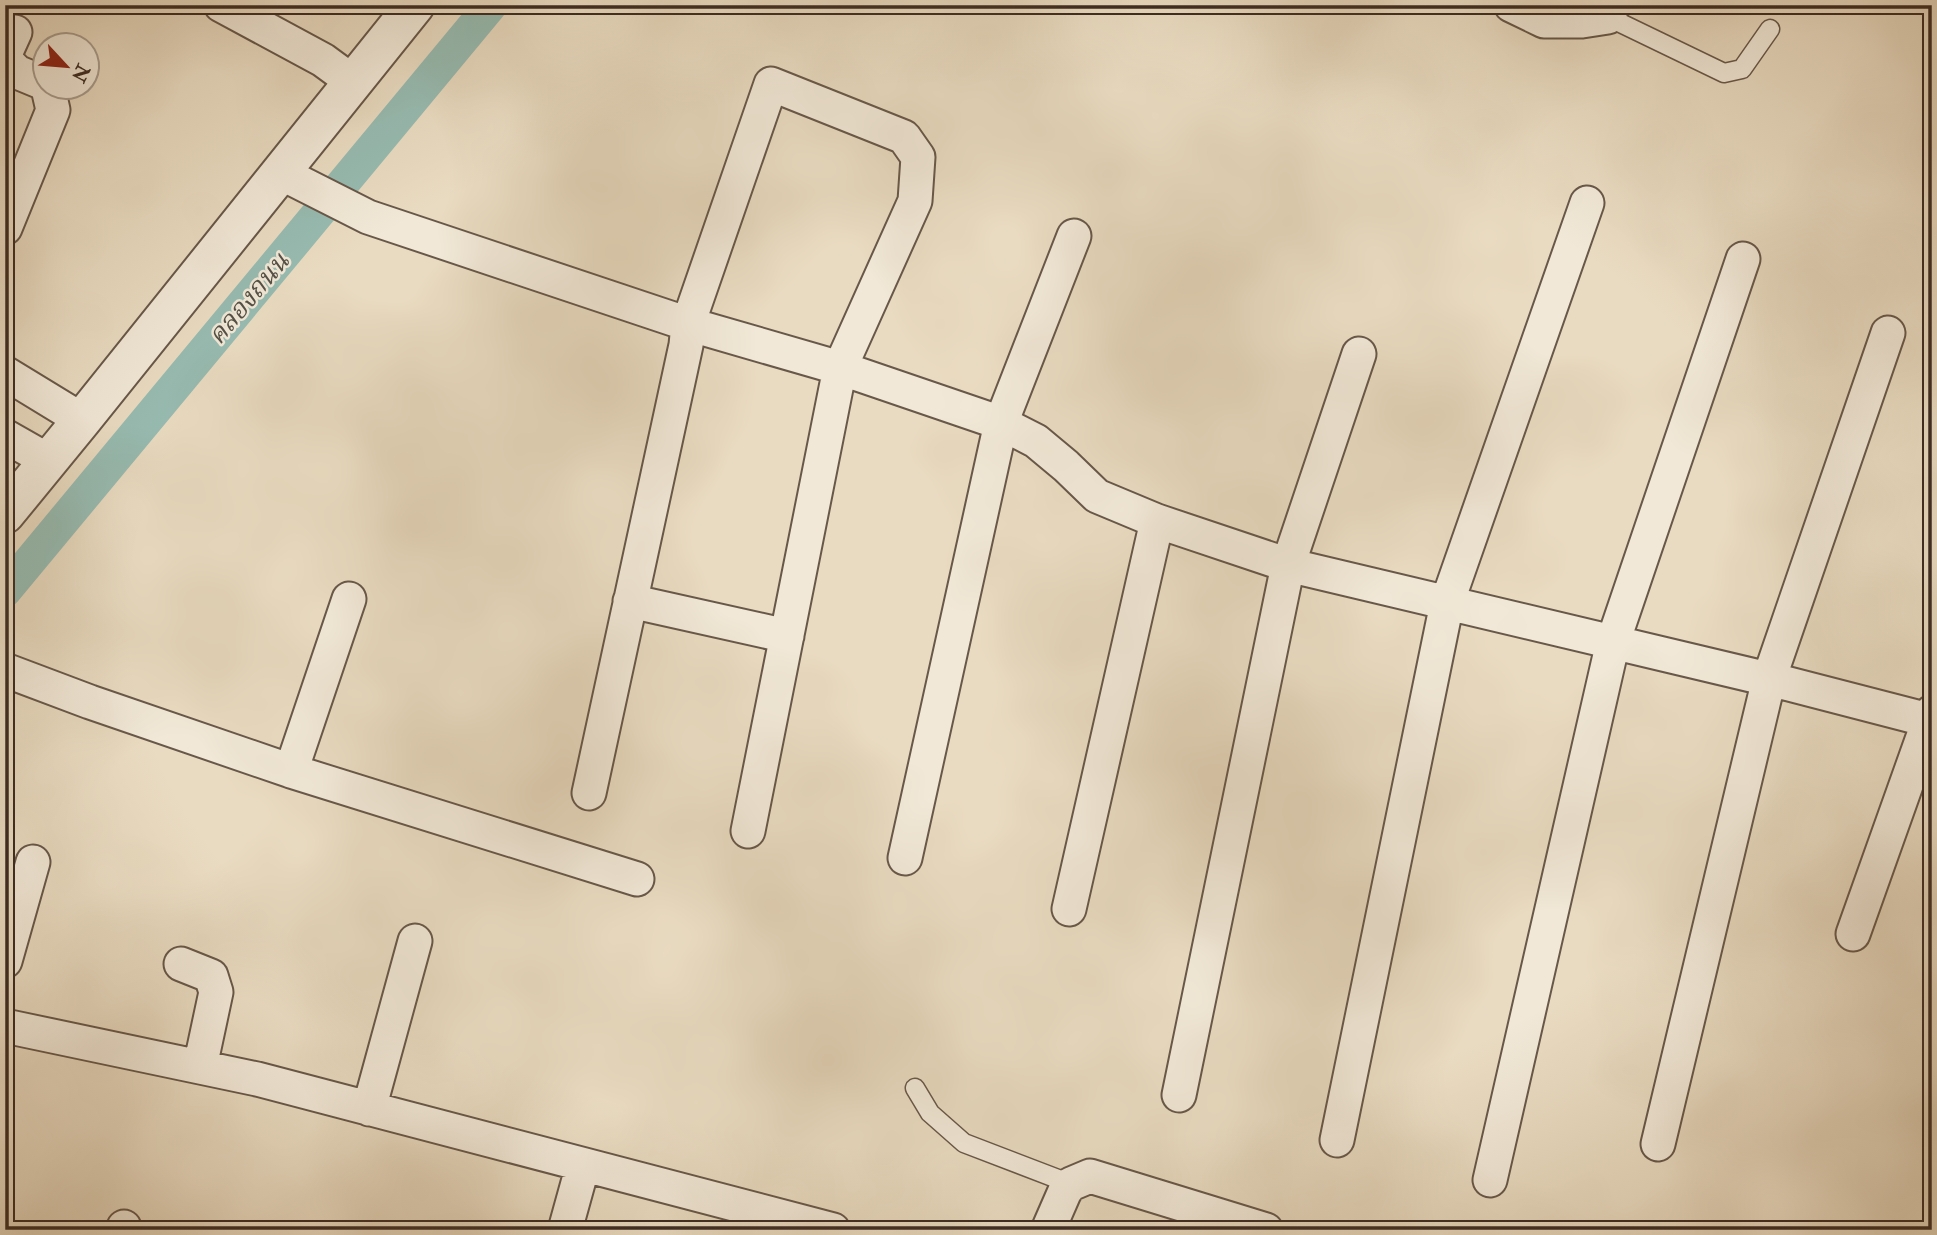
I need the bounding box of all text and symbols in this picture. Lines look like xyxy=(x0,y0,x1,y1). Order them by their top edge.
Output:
north arrow xyxy=(32,32,102,102)
text: N xyxy=(65,59,95,87)
water label: คลองถนน xyxy=(201,245,297,351)

